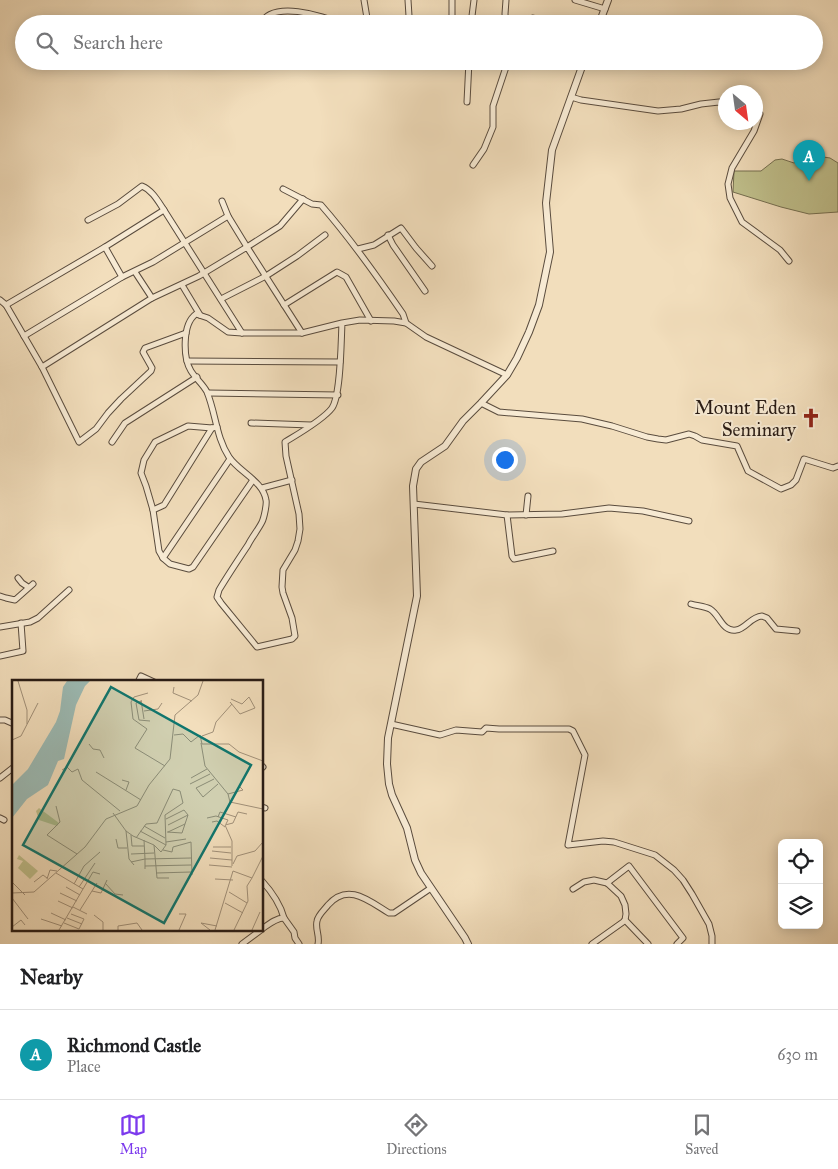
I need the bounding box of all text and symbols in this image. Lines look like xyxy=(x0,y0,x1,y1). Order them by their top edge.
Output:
search box xyxy=(15,15,823,70)
icon: search xyxy=(33,29,61,57)
text: Search here xyxy=(73,31,163,54)
north arrow xyxy=(718,85,763,130)
pin: A xyxy=(793,140,825,181)
place label: Mount Eden Seminary xyxy=(694,396,797,441)
church icon: Mount Eden Seminary xyxy=(800,407,822,429)
your location xyxy=(492,447,518,473)
inset map xyxy=(12,680,264,932)
map controls xyxy=(778,839,823,929)
button: locate xyxy=(778,839,823,884)
button: layers xyxy=(778,884,823,929)
text: Nearby xyxy=(20,964,83,990)
text: Richmond Castle xyxy=(67,1034,201,1057)
text: A xyxy=(31,1045,41,1064)
text: 630 m xyxy=(777,1045,818,1064)
text: Place xyxy=(67,1057,101,1076)
tab: Map xyxy=(119,1111,147,1158)
tab: Directions xyxy=(386,1111,447,1158)
tab: Saved xyxy=(685,1111,719,1158)

